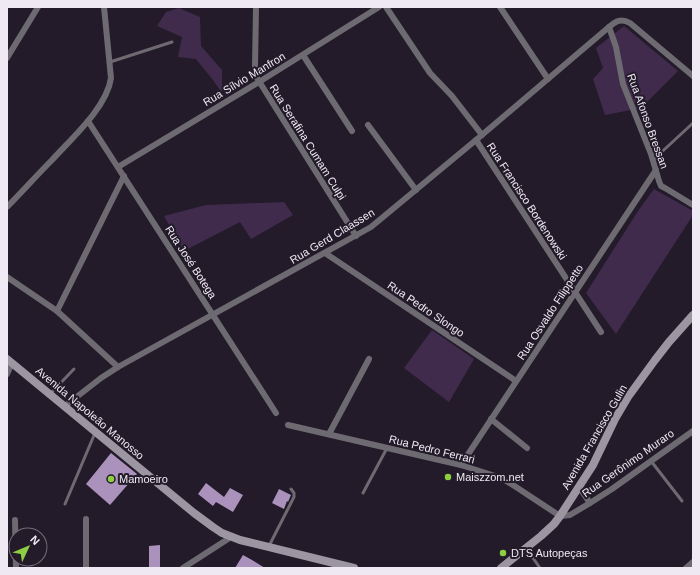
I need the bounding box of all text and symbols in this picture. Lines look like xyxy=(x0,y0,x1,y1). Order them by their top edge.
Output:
street label: Rua Sílvio Manfron xyxy=(201,50,287,108)
street label: Rua Afonso Bressan xyxy=(625,72,671,170)
street label: Rua Serafina Cumam Culpi xyxy=(267,82,349,202)
street label: Rua Francisco Bordenowski xyxy=(485,140,569,262)
street label: Rua Gerd Claassen xyxy=(288,206,376,266)
street label: Rua José Botega xyxy=(163,223,219,301)
street label: Rua Osvaldo Filippetto xyxy=(515,262,585,362)
street label: Rua Pedro Slongo xyxy=(385,279,467,339)
street label: Avenida Napoleão Manosso xyxy=(34,364,146,462)
street label: Avenida Francisco Gulin xyxy=(559,382,629,492)
street label: Rua Gerônimo Muraro xyxy=(580,427,676,499)
street label: Rua Pedro Ferrari xyxy=(388,433,476,465)
place label: Maiszzom.net xyxy=(456,471,524,483)
marker: Maiszzom.net xyxy=(443,472,453,482)
place label: Mamoeiro xyxy=(119,473,168,485)
marker: Mamoeiro xyxy=(106,474,116,484)
north arrow xyxy=(8,527,48,567)
text: N xyxy=(28,533,42,547)
place label: DTS Autopeças xyxy=(511,547,588,559)
marker: DTS Autopeças xyxy=(498,548,508,558)

